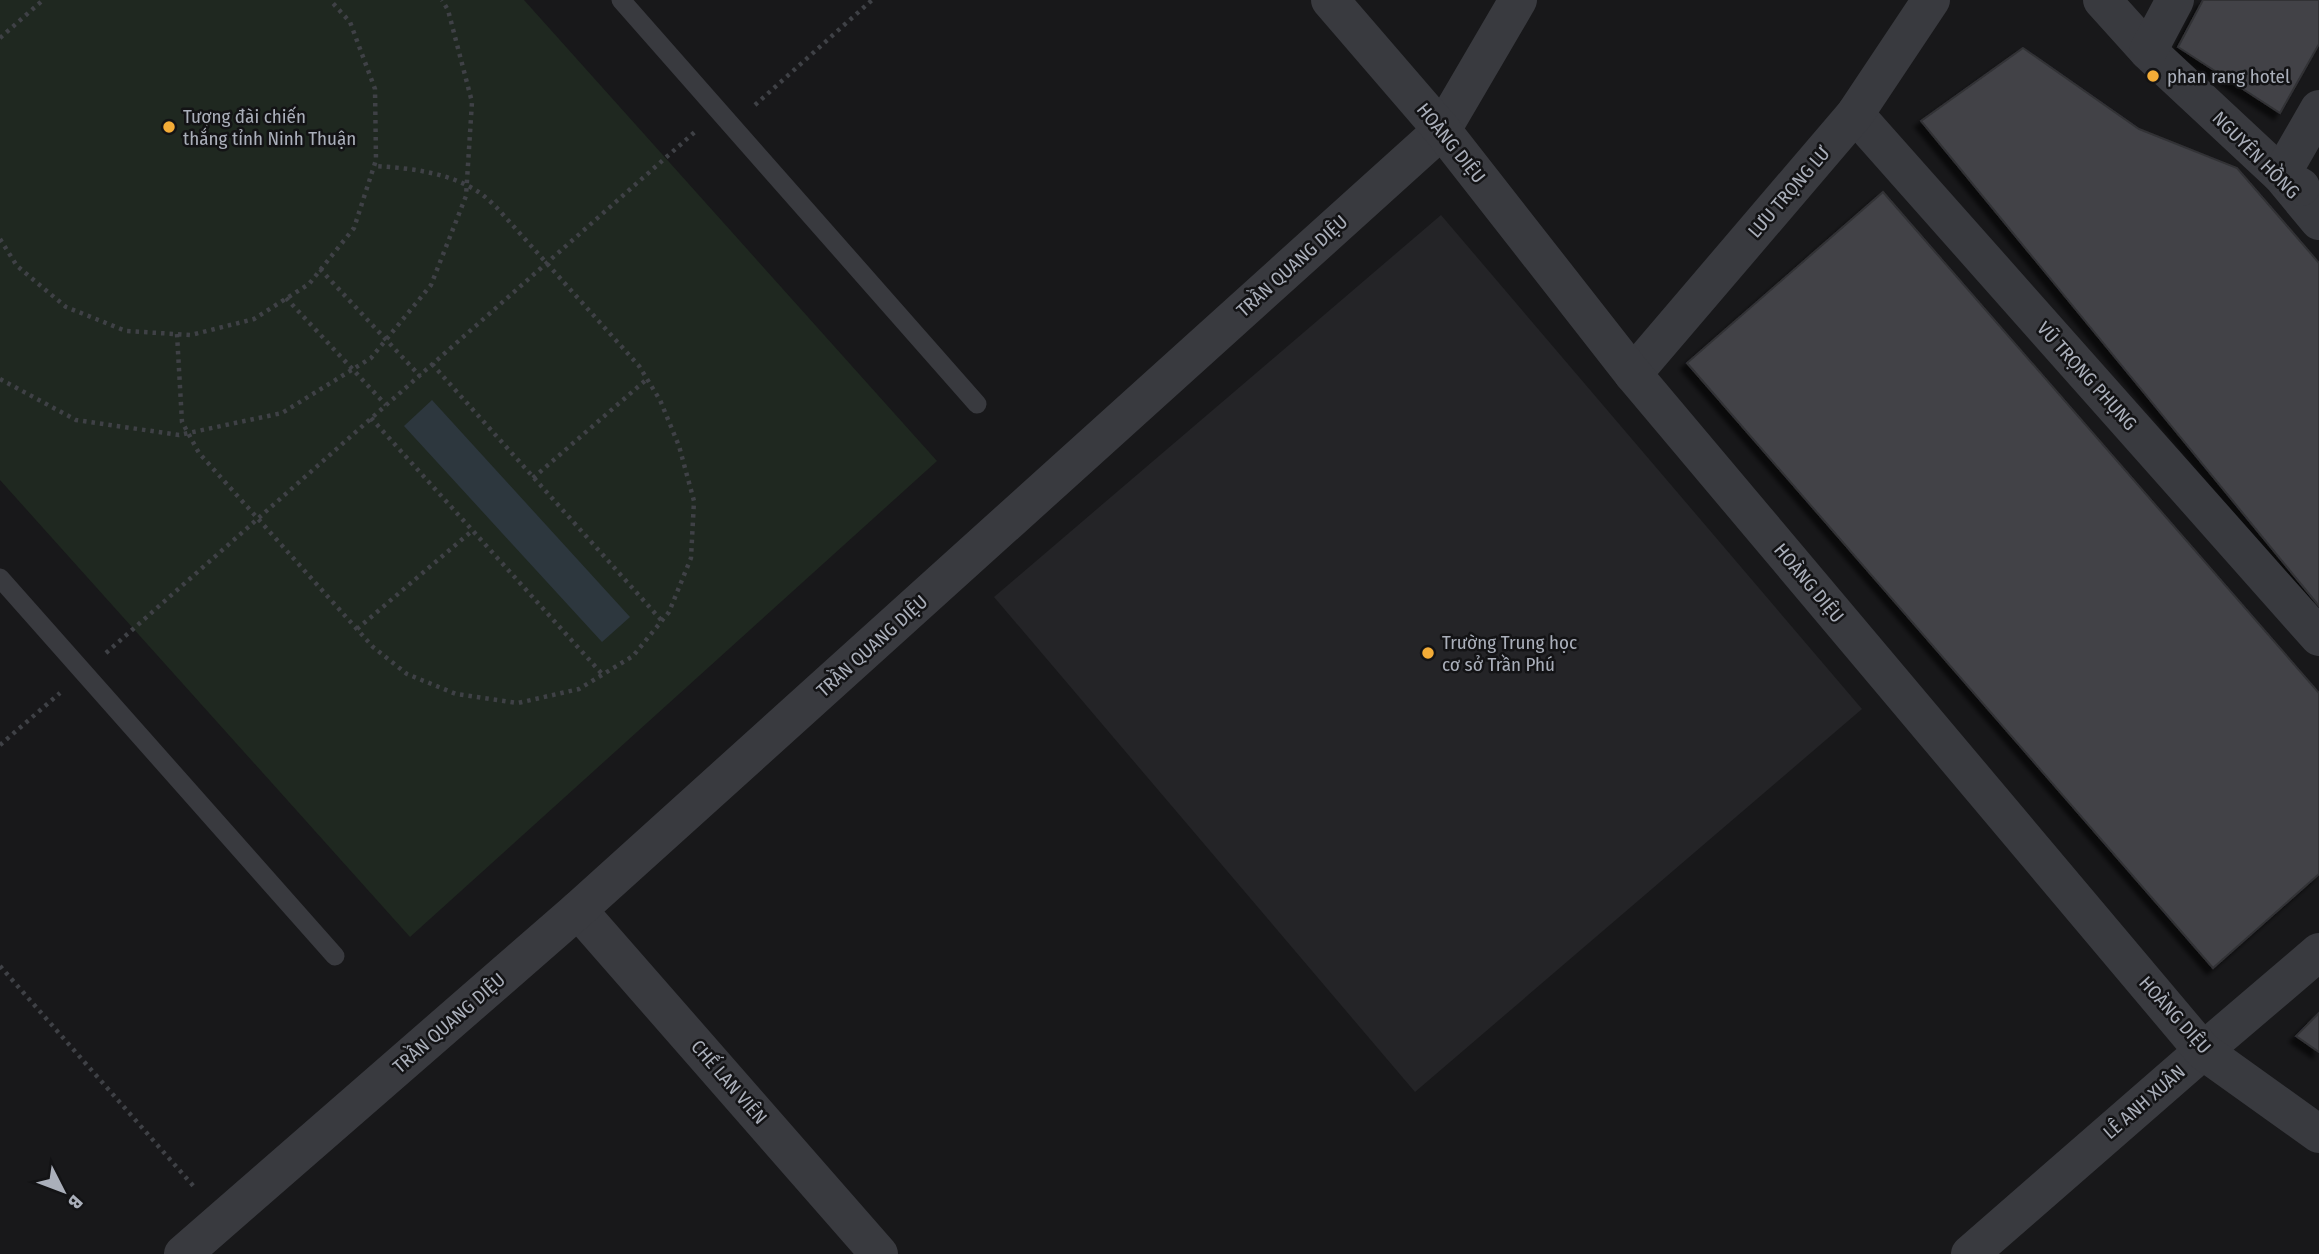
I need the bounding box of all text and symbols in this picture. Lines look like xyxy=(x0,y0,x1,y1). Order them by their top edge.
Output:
place label: phan rang hotel xyxy=(2167,65,2290,88)
marker: phan rang hotel xyxy=(2145,68,2161,84)
street label: HOÀNG DIỆU xyxy=(1412,98,1490,188)
place label: Tượng đài chiến thắng tỉnh Ninh Thuận xyxy=(183,105,356,150)
street label: NGUYÊN HỒNG xyxy=(2208,105,2306,203)
marker: Tượng đài chiến thắng tỉnh Ninh Thuận xyxy=(161,119,177,135)
street label: LƯU TRỌNG LƯ xyxy=(1743,142,1835,242)
street label: TRẦN QUANG DIỆU xyxy=(1231,209,1352,322)
street label: VŨ TRỌNG PHỤNG xyxy=(2032,317,2142,435)
street label: HOÀNG DIỆU xyxy=(1769,539,1849,627)
street label: TRẦN QUANG DIỆU xyxy=(811,589,932,702)
place label: Trường Trung học cơ sở Trần Phú xyxy=(1442,631,1577,676)
marker: Trường Trung học cơ sở Trần Phú xyxy=(1420,645,1436,661)
street label: TRẦN QUANG DIỆU xyxy=(387,967,510,1078)
street label: HOÀNG DIỆU xyxy=(2134,972,2216,1058)
street label: CHẾ LAN VIÊN xyxy=(686,1034,773,1129)
street label: LÊ ANH XUÂN xyxy=(2098,1060,2190,1144)
north arrow xyxy=(28,1156,98,1226)
text: B xyxy=(63,1190,87,1214)

